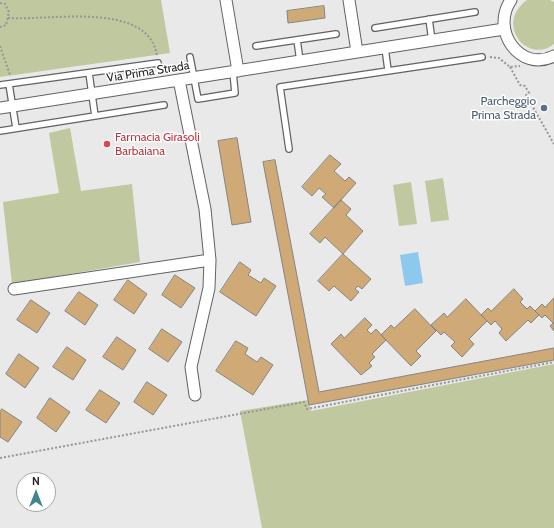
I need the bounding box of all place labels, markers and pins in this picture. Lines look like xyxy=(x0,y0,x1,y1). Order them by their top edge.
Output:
place label: Parcheggio Prima Strada xyxy=(471,94,536,122)
marker: Parcheggio Prima Strada xyxy=(539,103,549,113)
place label: Farmacia Girasoli Barbaiana xyxy=(115,130,200,158)
marker: Farmacia Girasoli Barbaiana xyxy=(102,139,112,149)

